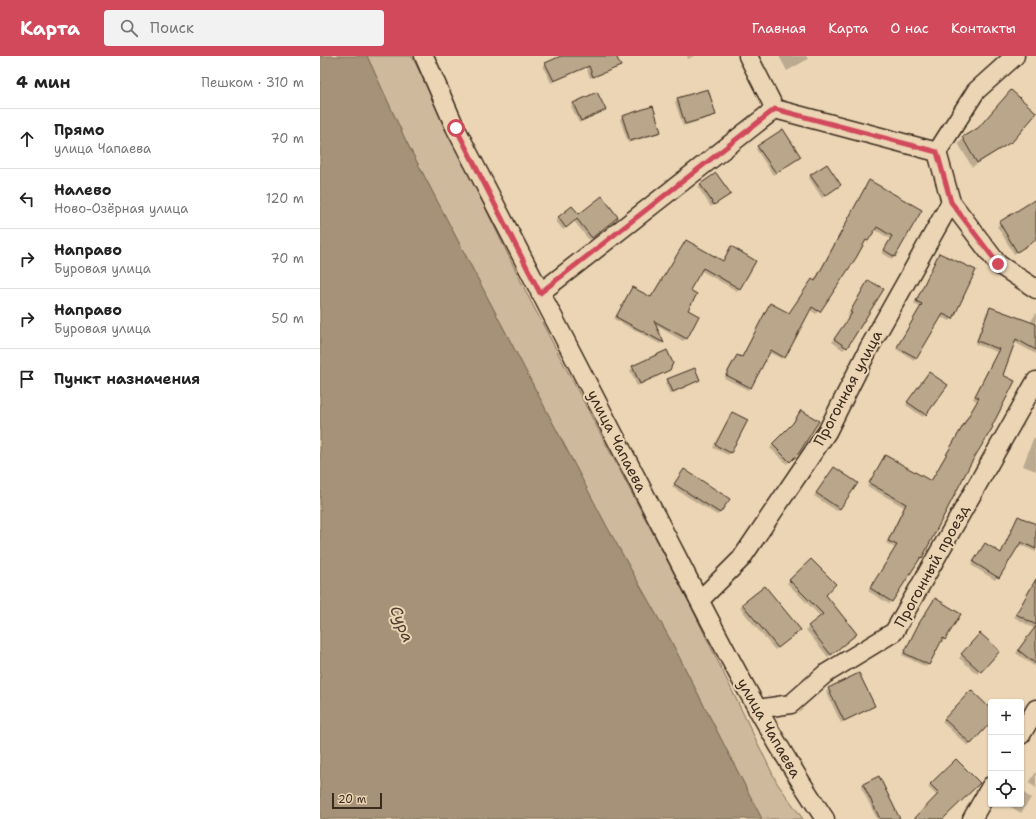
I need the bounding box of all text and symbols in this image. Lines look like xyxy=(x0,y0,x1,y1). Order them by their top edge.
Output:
search box xyxy=(104,10,384,46)
text: Карта xyxy=(20,16,80,41)
icon: search xyxy=(118,17,140,39)
text: Поиск xyxy=(150,18,194,38)
text: Главная xyxy=(752,19,806,37)
text: Карта xyxy=(828,19,868,37)
text: О нас xyxy=(890,19,929,37)
text: Контакты xyxy=(951,19,1016,37)
text: 4 мин xyxy=(16,71,71,93)
text: Пешком · 310 m xyxy=(201,74,304,91)
route start xyxy=(447,119,465,137)
text: Прямо xyxy=(54,120,104,140)
icon: ahead xyxy=(16,128,38,150)
text: 70 m xyxy=(270,130,304,147)
text: улица Чапаева xyxy=(54,140,151,157)
text: Налево xyxy=(54,180,112,200)
icon: left xyxy=(16,188,38,210)
text: 120 m xyxy=(266,190,304,207)
text: Ново-Озёрная улица xyxy=(54,200,188,217)
text: Направо xyxy=(54,240,122,260)
icon: right xyxy=(16,248,38,270)
text: 70 m xyxy=(270,250,304,267)
route end xyxy=(989,255,1007,273)
text: Буровая улица xyxy=(54,260,151,277)
text: Направо xyxy=(54,300,122,320)
icon: right xyxy=(16,308,38,330)
text: 50 m xyxy=(271,310,304,327)
text: Буровая улица xyxy=(54,320,151,337)
street label: Прогонная улица xyxy=(809,326,887,449)
icon: arrive xyxy=(16,368,38,390)
text: Пункт назначения xyxy=(54,369,200,389)
street label: улица Чапаева xyxy=(583,387,652,496)
street label: Прогонный проезд xyxy=(890,501,974,631)
water label: Сура xyxy=(385,603,419,645)
street label: улица Чапаева xyxy=(732,674,806,782)
map controls xyxy=(988,699,1024,807)
button: + xyxy=(988,699,1024,735)
button: − xyxy=(988,735,1024,771)
button: locate xyxy=(988,771,1024,807)
scale bar xyxy=(332,791,382,810)
text: 20 m xyxy=(338,792,366,807)

